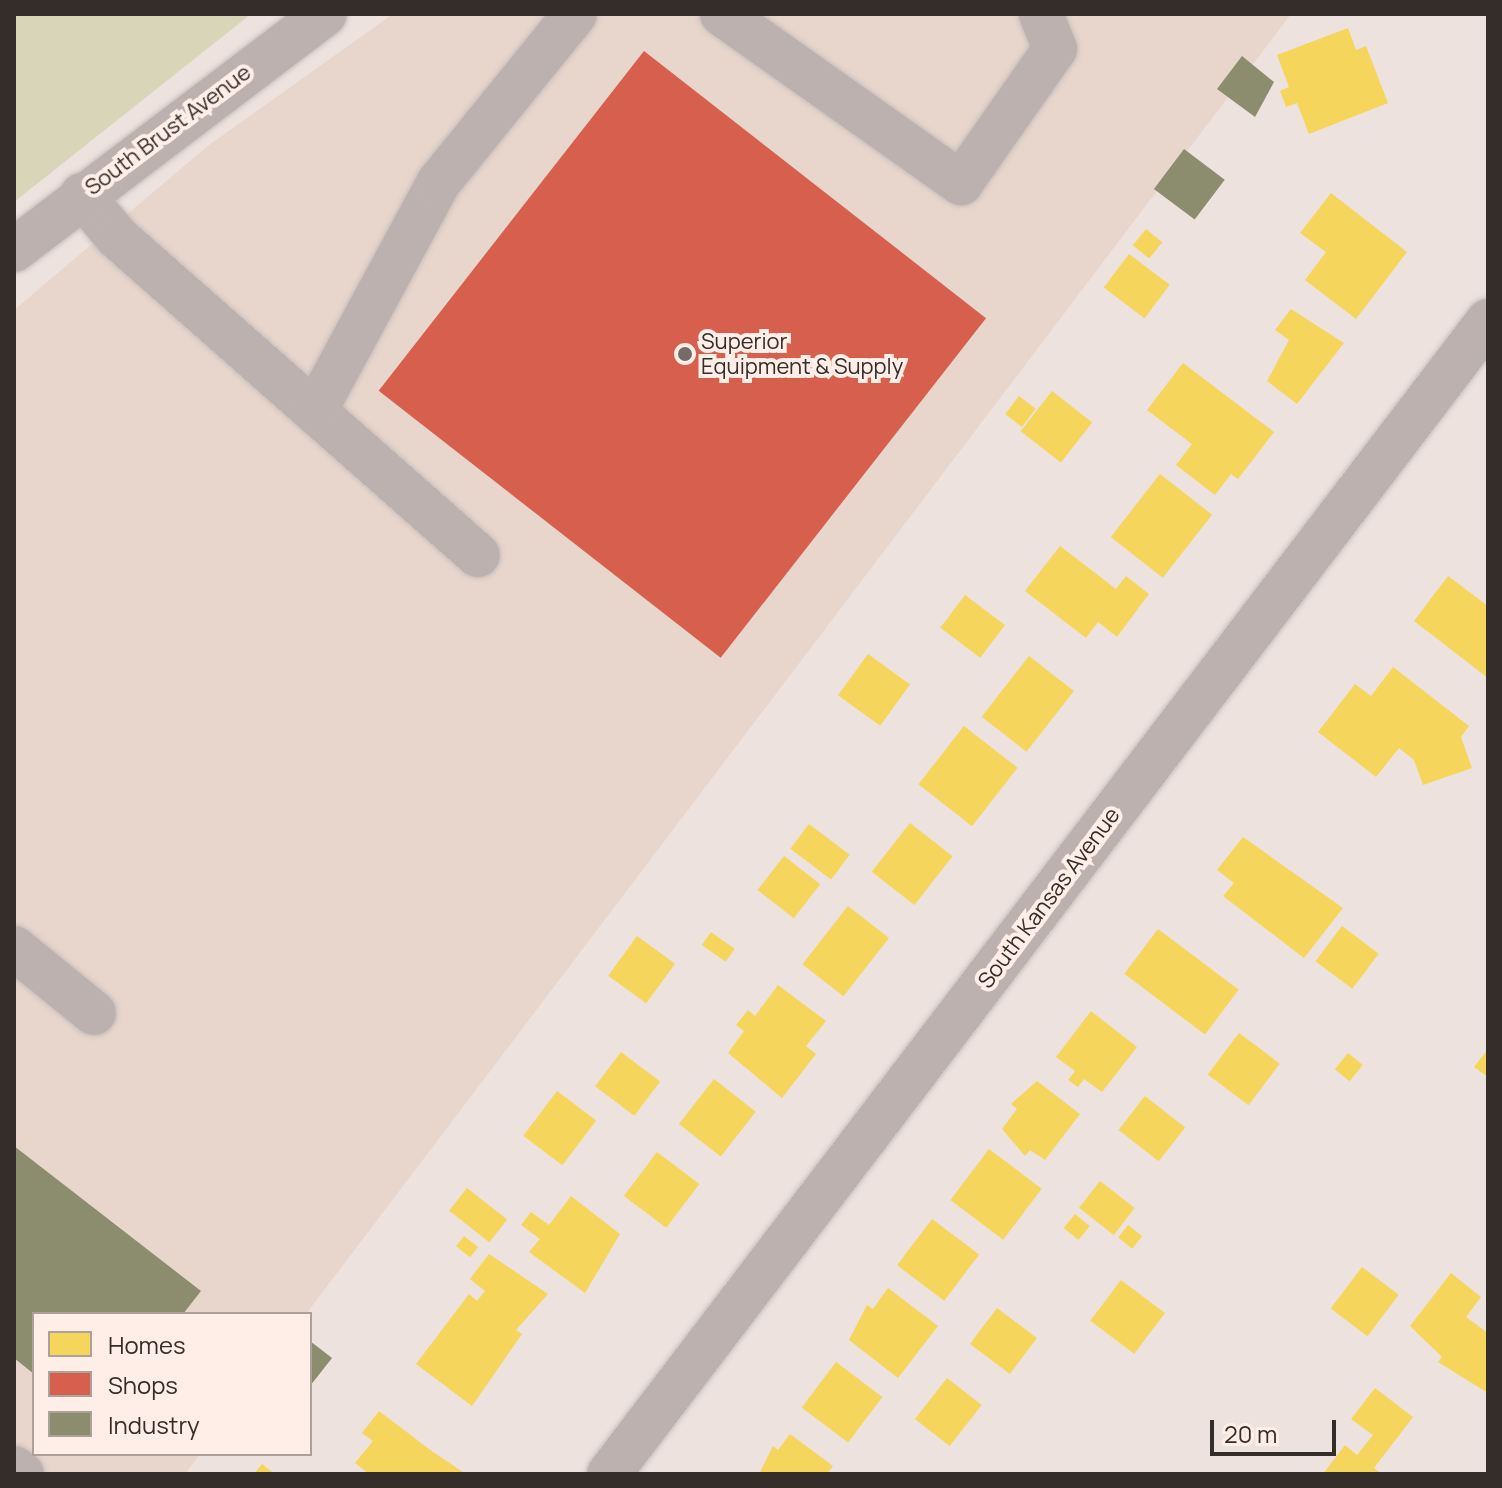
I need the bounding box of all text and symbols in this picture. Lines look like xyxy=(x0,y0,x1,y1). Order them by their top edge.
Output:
street label: South Brust Avenue xyxy=(80,59,256,201)
place label: Superior Equipment & Supply xyxy=(701,328,903,380)
marker: Superior Equipment & Supply xyxy=(676,345,694,363)
street label: South Kansas Avenue xyxy=(972,802,1126,994)
legend xyxy=(32,1312,312,1456)
text: Homes xyxy=(108,1328,186,1361)
text: Shops xyxy=(108,1368,178,1401)
scale bar xyxy=(1214,1404,1340,1454)
text: Industry xyxy=(108,1408,200,1441)
text: 20 m xyxy=(1224,1417,1277,1450)

